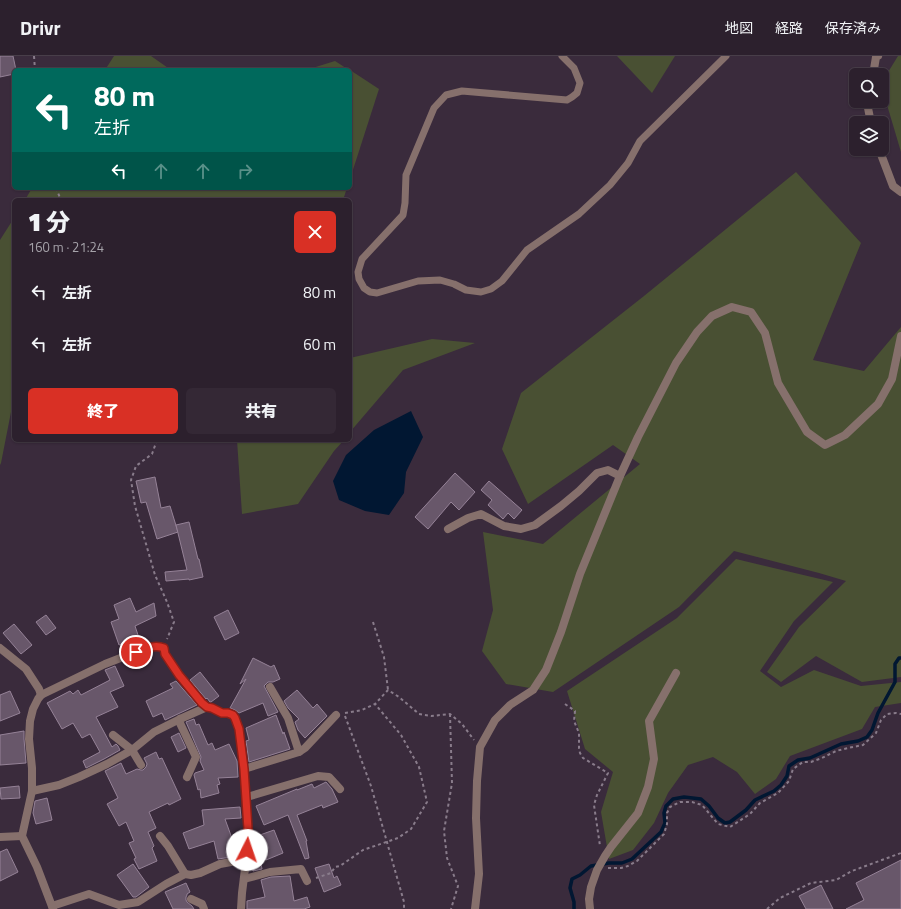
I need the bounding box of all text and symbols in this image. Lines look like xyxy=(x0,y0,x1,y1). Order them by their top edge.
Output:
text: Drivr xyxy=(20,13,61,42)
text: 地図 xyxy=(725,17,753,38)
text: 経路 xyxy=(775,17,803,38)
text: 保存済み xyxy=(825,17,881,38)
map controls xyxy=(849,68,889,156)
button: search xyxy=(849,68,889,108)
text: 80 m xyxy=(94,74,155,117)
icon: left xyxy=(28,84,80,136)
text: 左折 xyxy=(94,114,130,141)
button: layers xyxy=(849,116,889,156)
icon: left xyxy=(108,160,130,182)
icon: ahead xyxy=(150,160,172,182)
icon: ahead xyxy=(192,160,214,182)
icon: right xyxy=(234,160,256,182)
text: 1 分 xyxy=(28,204,70,240)
button: close xyxy=(294,211,336,253)
text: 160 m · 21:24 xyxy=(28,237,104,257)
icon: left xyxy=(28,281,50,303)
text: 左折 xyxy=(62,281,92,304)
text: 80 m xyxy=(303,281,336,304)
icon: left xyxy=(28,333,50,355)
text: 左折 xyxy=(62,333,92,356)
text: 60 m xyxy=(303,333,336,356)
button: 終了 xyxy=(28,388,178,434)
button: 共有 xyxy=(186,388,336,434)
pin xyxy=(119,635,153,669)
icon: arrive xyxy=(125,641,147,663)
position arrow xyxy=(226,829,268,871)

